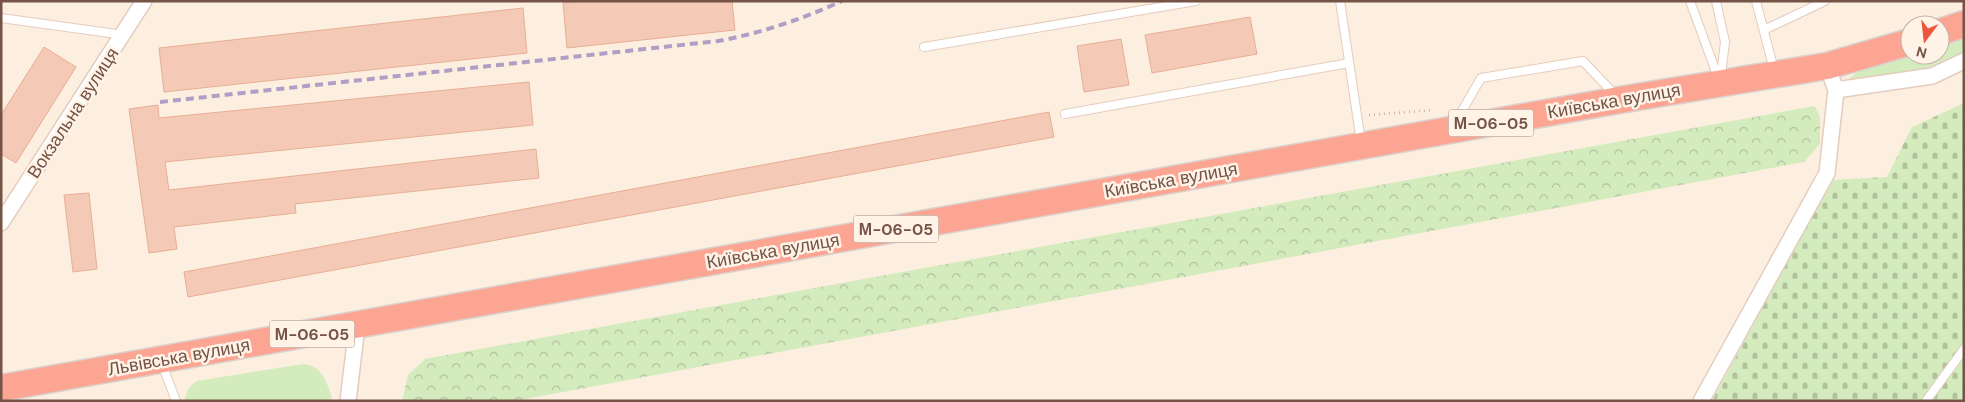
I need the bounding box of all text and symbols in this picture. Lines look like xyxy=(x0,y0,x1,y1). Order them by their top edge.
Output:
north arrow xyxy=(1900,15,1950,65)
street label: Вокзальна вулиця xyxy=(22,43,124,183)
text: N xyxy=(1914,43,1929,63)
street label: Київська вулиця xyxy=(1546,77,1682,125)
road number: М-06-05 xyxy=(1448,110,1534,136)
street label: Київська вулиця xyxy=(1103,156,1239,204)
road number: М-06-05 xyxy=(854,215,938,242)
street label: Київська вулиця xyxy=(705,227,841,275)
road number: М-06-05 xyxy=(270,320,354,348)
street label: Львівська вулиця xyxy=(106,333,252,381)

